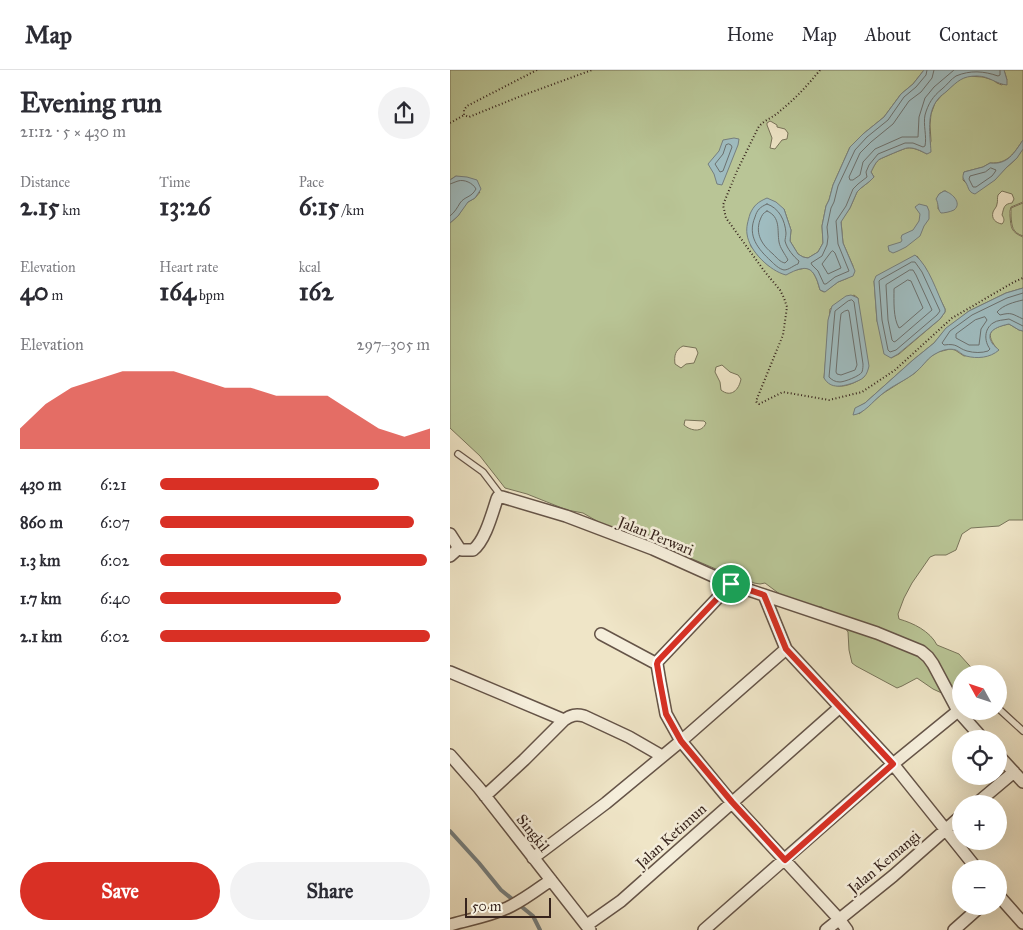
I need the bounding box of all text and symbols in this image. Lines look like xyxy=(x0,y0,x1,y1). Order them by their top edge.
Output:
text: Map xyxy=(25,20,72,50)
text: Home xyxy=(727,24,774,46)
text: Map xyxy=(802,24,837,46)
text: About xyxy=(865,24,911,46)
text: Contact xyxy=(939,24,998,46)
text: Evening run xyxy=(20,85,162,120)
button: share xyxy=(378,87,430,139)
text: 21:12 · 5 × 430 m xyxy=(20,122,126,141)
text: Distance xyxy=(20,174,70,191)
text: Time xyxy=(159,174,190,191)
text: Pace xyxy=(299,174,324,191)
text: 2.15 xyxy=(20,191,59,222)
text: 13:26 xyxy=(159,191,211,222)
text: 6:15 xyxy=(299,191,339,222)
text: km xyxy=(59,202,81,219)
text: /km xyxy=(339,202,364,219)
text: Elevation xyxy=(20,259,76,276)
text: Heart rate xyxy=(159,259,218,276)
text: kcal xyxy=(299,259,321,276)
text: 40 xyxy=(20,276,48,307)
text: 164 xyxy=(159,276,196,307)
text: 162 xyxy=(299,276,334,307)
text: m xyxy=(48,287,63,304)
text: bpm xyxy=(196,287,224,304)
text: Elevation xyxy=(20,335,84,354)
text: 297–305 m xyxy=(357,335,430,354)
text: 430 m xyxy=(20,475,62,494)
text: 6:21 xyxy=(100,475,126,494)
street label: Jalan Perwari xyxy=(613,512,696,560)
text: 860 m xyxy=(20,513,63,532)
text: 6:07 xyxy=(100,513,130,532)
text: 1.3 km xyxy=(20,551,60,570)
text: 6:02 xyxy=(100,551,129,570)
pin xyxy=(710,563,752,605)
icon: arrive xyxy=(717,570,745,598)
text: 1.7 km xyxy=(20,589,62,608)
text: 6:40 xyxy=(100,589,130,608)
text: 2.1 km xyxy=(20,627,62,646)
text: 6:02 xyxy=(100,627,129,646)
north arrow xyxy=(952,665,1008,720)
map controls xyxy=(952,665,1007,915)
button: locate xyxy=(952,730,1007,785)
button: + xyxy=(952,795,1007,850)
street label: Jalan Ketimun xyxy=(631,800,711,874)
street label: Singkil xyxy=(513,811,554,856)
street label: Jalan Kemangi xyxy=(843,827,924,899)
button: − xyxy=(952,860,1007,915)
button: Save xyxy=(20,862,220,920)
button: Share xyxy=(230,862,430,920)
scale bar xyxy=(465,895,551,918)
text: 50 m xyxy=(472,898,501,915)

